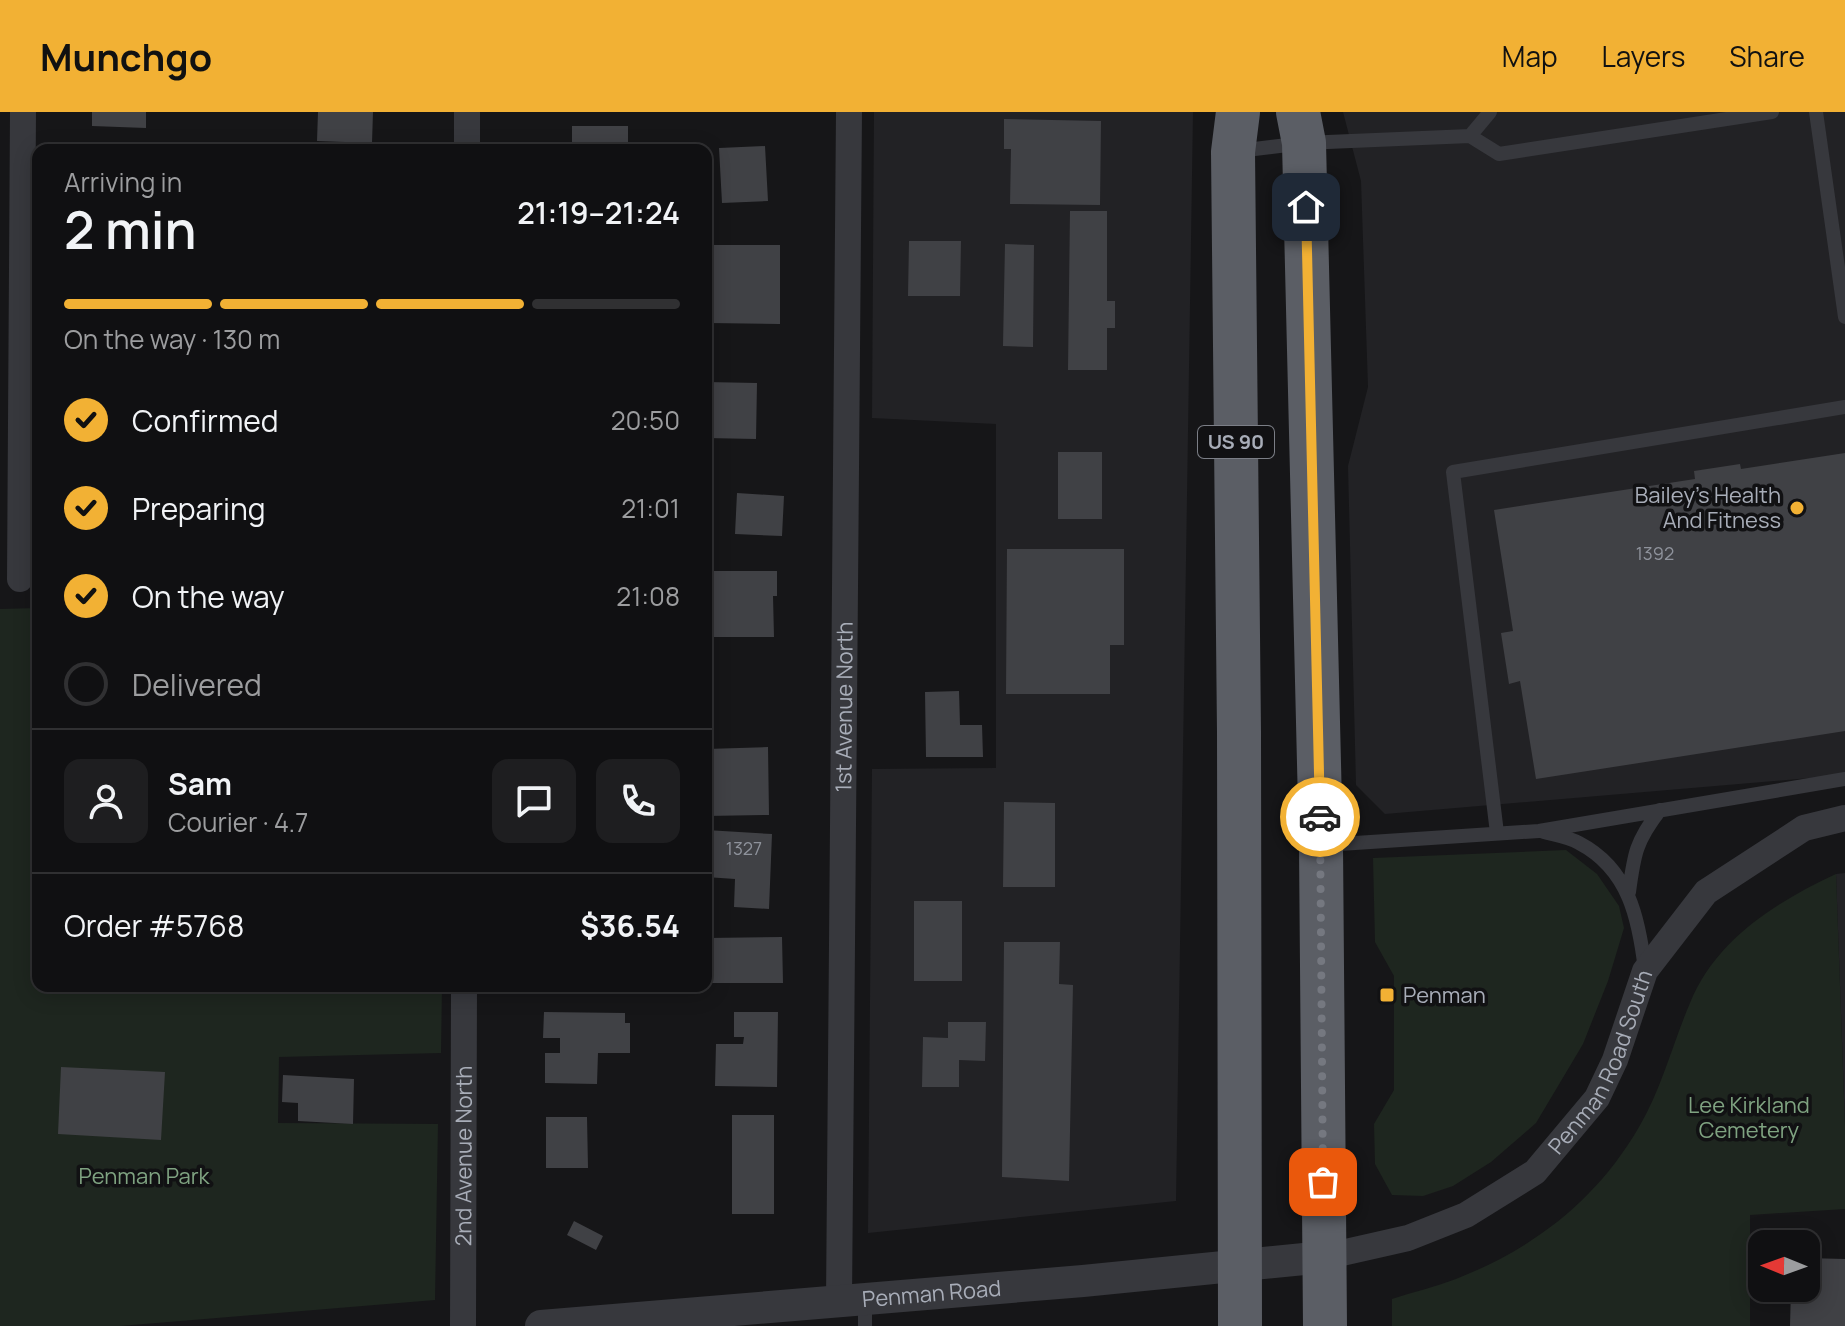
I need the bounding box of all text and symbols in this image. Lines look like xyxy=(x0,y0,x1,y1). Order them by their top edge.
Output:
text: Munchgo xyxy=(40,30,212,82)
text: Map xyxy=(1502,37,1558,75)
text: Layers xyxy=(1602,37,1685,75)
text: Share xyxy=(1729,37,1805,75)
text: Arriving in xyxy=(64,164,182,200)
pin xyxy=(1272,173,1340,241)
icon: home xyxy=(1284,185,1328,229)
text: 21:19–21:24 xyxy=(517,192,680,233)
text: 2 min xyxy=(64,194,197,265)
text: On the way · 130 m xyxy=(64,321,280,357)
icon: check xyxy=(64,398,108,442)
text: Confirmed xyxy=(132,400,279,441)
text: 20:50 xyxy=(611,402,680,438)
road number: US 90 xyxy=(1198,426,1274,458)
place label: Bailey's Health And Fitness xyxy=(1635,480,1781,535)
icon: check xyxy=(64,486,108,530)
text: Preparing xyxy=(132,488,266,529)
text: 21:01 xyxy=(621,490,680,526)
marker: Bailey's Health And Fitness xyxy=(1788,499,1806,517)
house number: 1392 xyxy=(1636,541,1674,565)
icon: check xyxy=(64,574,108,618)
text: On the way xyxy=(132,576,285,617)
text: 21:08 xyxy=(616,578,680,614)
street label: 1st Avenue North xyxy=(828,621,860,793)
text: Delivered xyxy=(132,664,262,705)
button: person xyxy=(64,759,148,843)
button: chat xyxy=(492,759,576,843)
button: phone xyxy=(596,759,680,843)
text: Sam xyxy=(168,763,232,804)
courier xyxy=(1280,777,1360,857)
icon: car xyxy=(1298,795,1342,839)
text: Courier · 4.7 xyxy=(168,804,308,840)
house number: 1327 xyxy=(726,836,762,860)
text: Order #5768 xyxy=(64,905,244,946)
text: $36.54 xyxy=(580,905,680,946)
street label: Penman Road South xyxy=(1541,966,1659,1161)
place label: Penman xyxy=(1403,980,1486,1010)
marker: Penman xyxy=(1378,986,1396,1004)
street label: 2nd Avenue North xyxy=(448,1066,479,1246)
park label: Lee Kirkland Cemetery xyxy=(1688,1090,1810,1145)
pin xyxy=(1289,1148,1357,1216)
icon: bag xyxy=(1301,1160,1345,1204)
park label: Penman Park xyxy=(79,1161,211,1191)
north arrow xyxy=(1748,1230,1820,1302)
map controls xyxy=(1748,1230,1820,1302)
street label: Penman Road xyxy=(861,1273,1002,1314)

